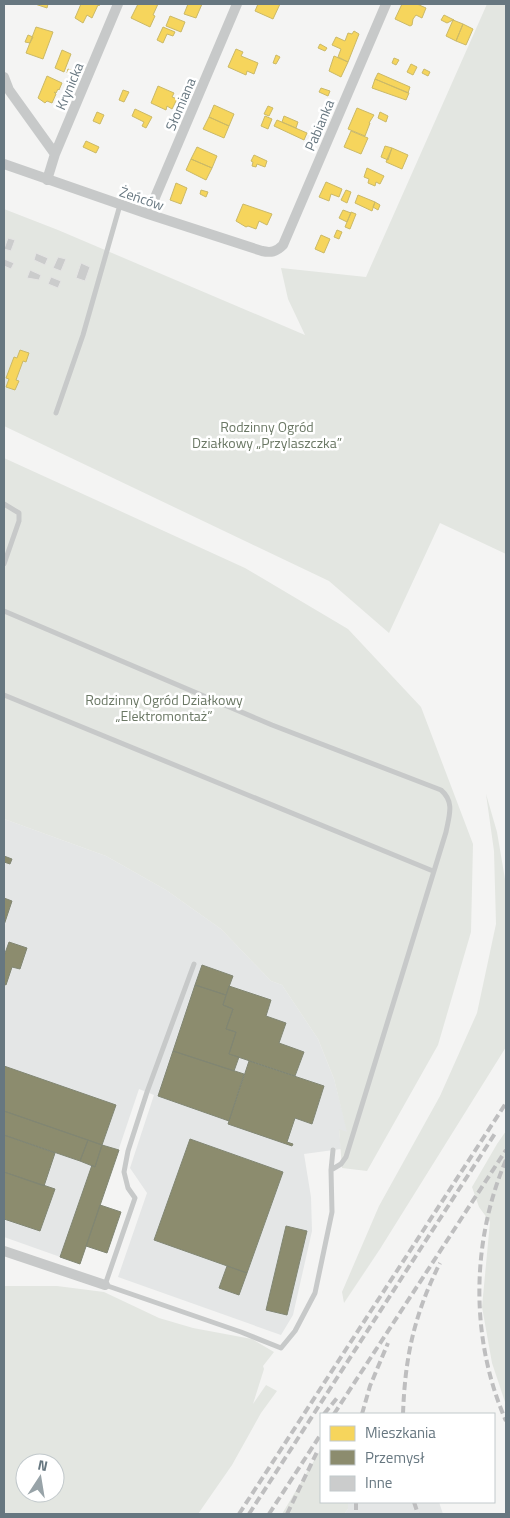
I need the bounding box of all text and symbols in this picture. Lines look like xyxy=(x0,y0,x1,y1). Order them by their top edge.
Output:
street label: Krynicka xyxy=(50,59,88,113)
street label: Słomiana xyxy=(159,74,201,134)
street label: Pabianka xyxy=(299,96,339,154)
street label: Żeńców xyxy=(117,181,167,216)
park label: Rodzinny Ogród Działkowy „Przylaszczka” xyxy=(192,416,342,453)
park label: Rodzinny Ogród Działkowy „Elektromontaż” xyxy=(85,689,243,726)
legend xyxy=(320,1413,495,1503)
text: Mieszkania xyxy=(365,1421,436,1444)
text: Przemysł xyxy=(365,1446,425,1469)
north arrow xyxy=(15,1453,65,1503)
text: N xyxy=(36,1454,50,1476)
text: Inne xyxy=(365,1471,392,1494)

